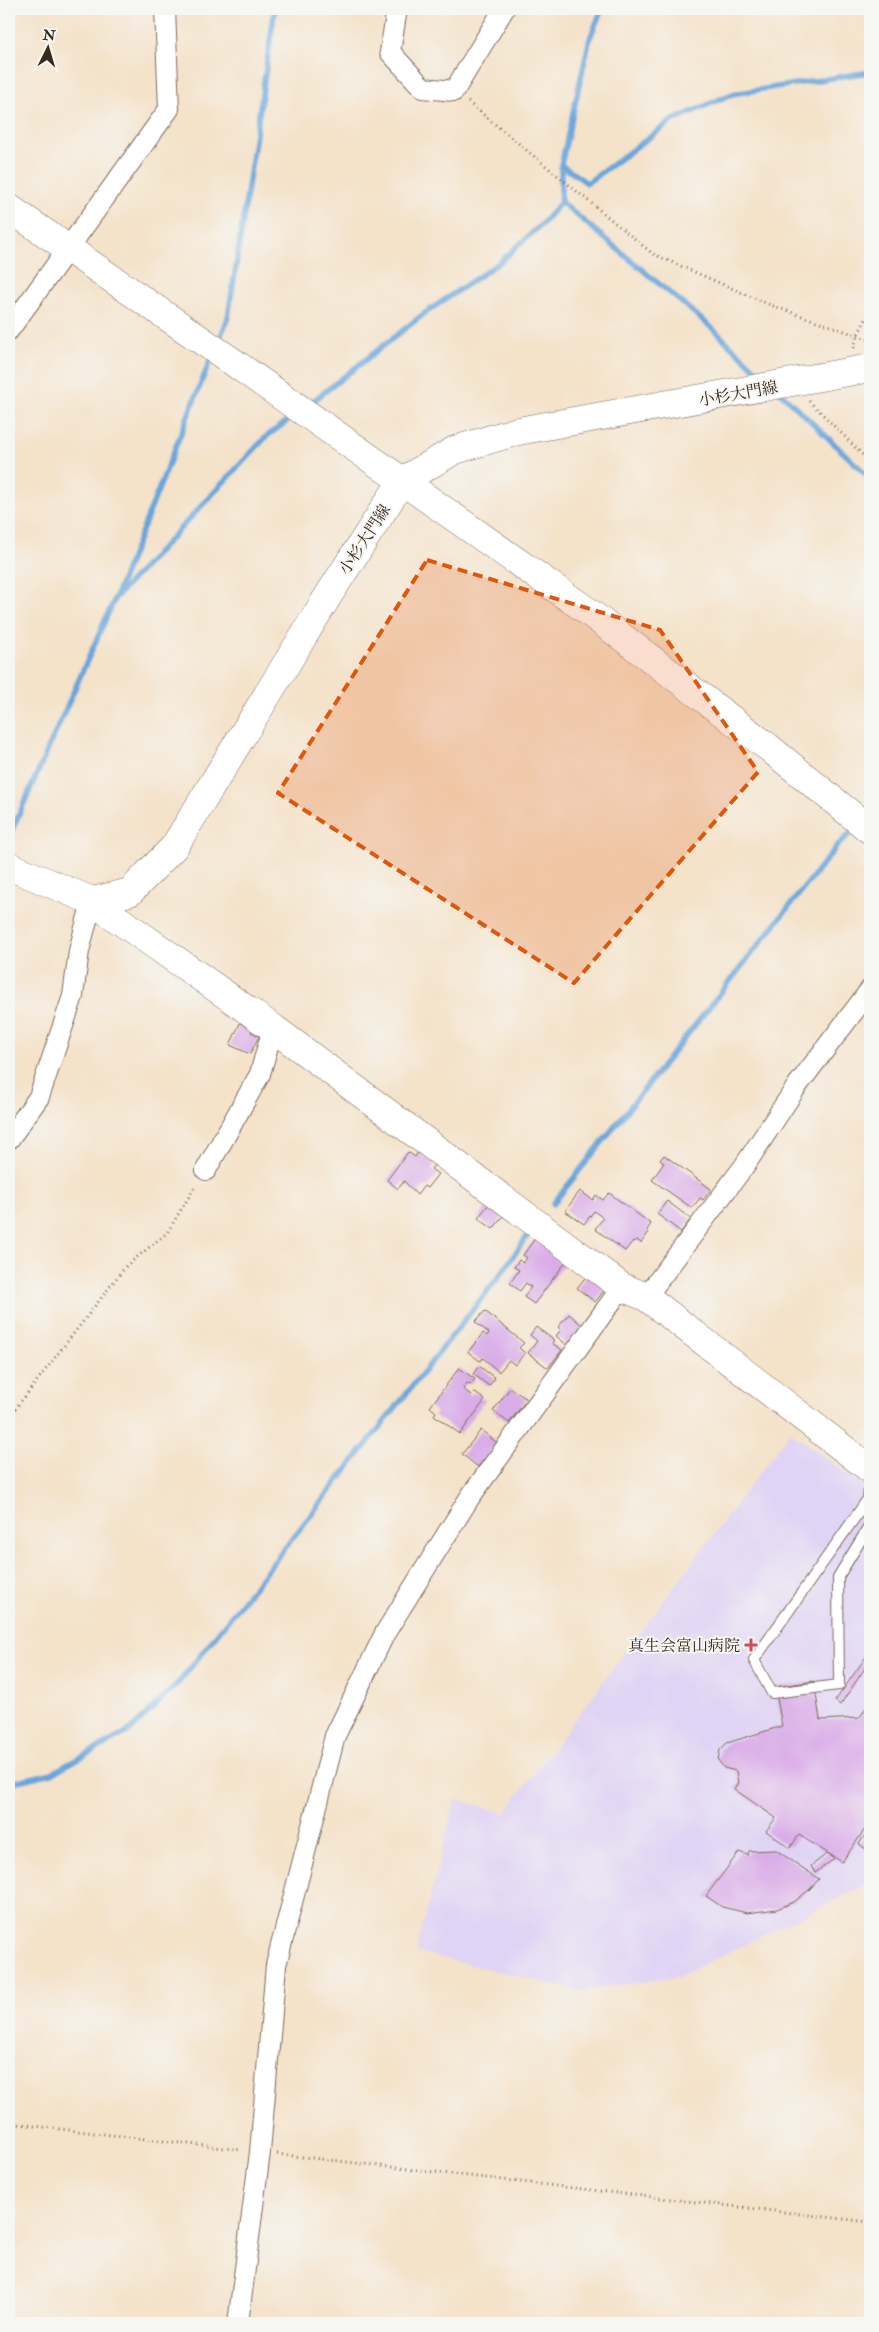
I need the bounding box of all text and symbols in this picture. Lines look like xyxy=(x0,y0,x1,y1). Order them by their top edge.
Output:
north arrow xyxy=(22,22,72,72)
text: N xyxy=(41,26,57,45)
street label: 小杉大門線 xyxy=(697,377,779,411)
street label: 小杉大門線 xyxy=(335,501,395,579)
place label: 真生会富山病院 xyxy=(628,1636,740,1656)
marker: 真生会富山病院 xyxy=(744,1638,758,1652)

